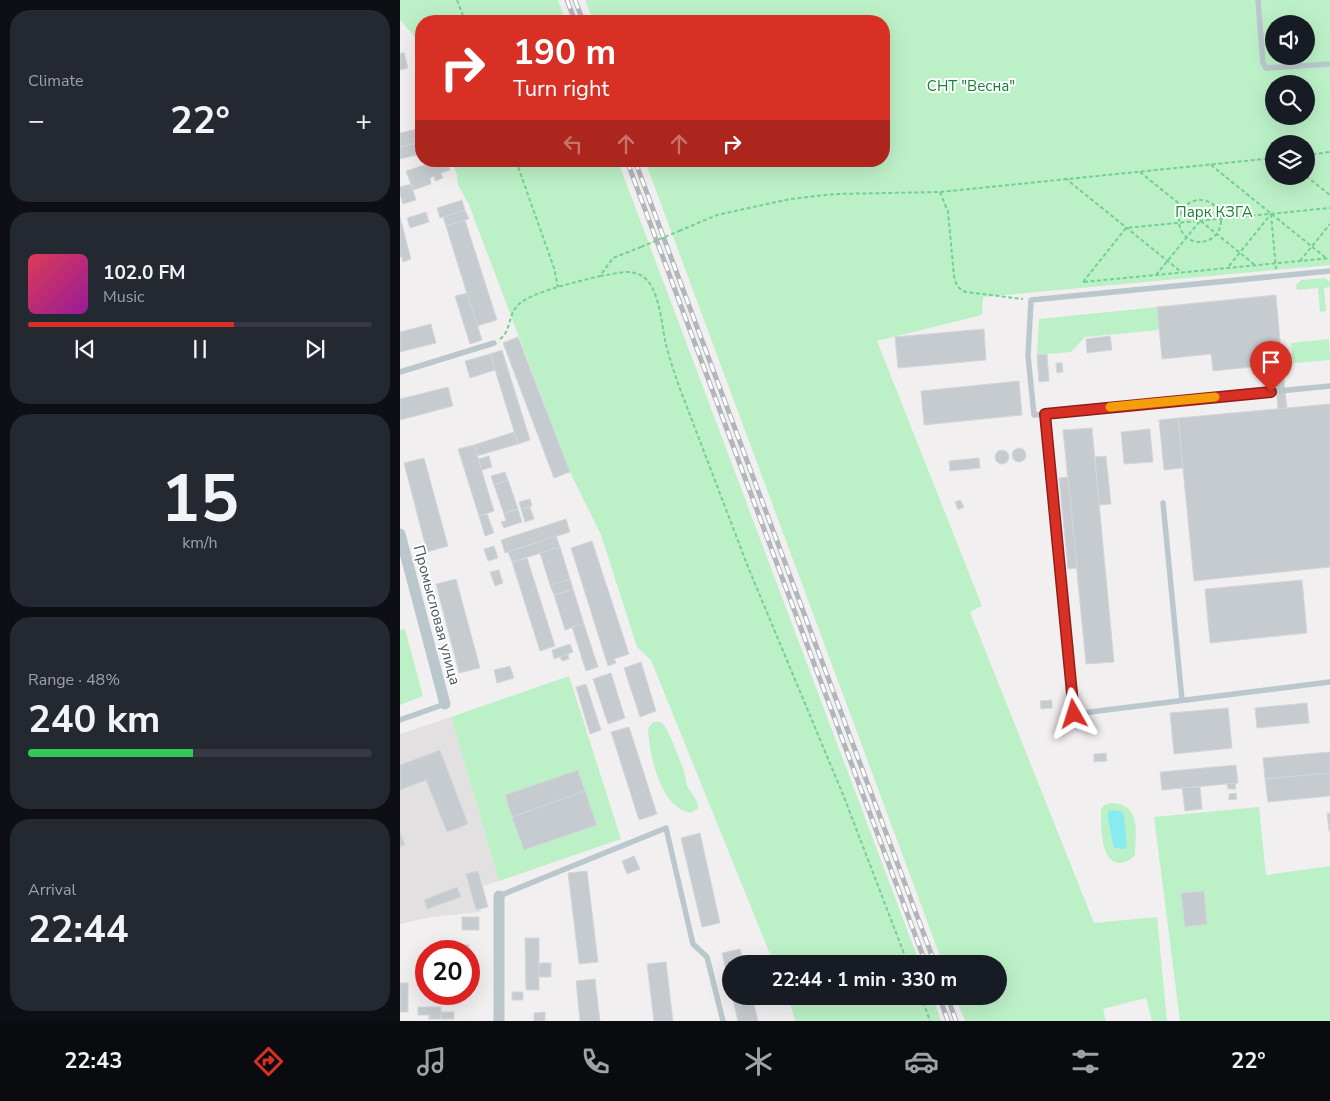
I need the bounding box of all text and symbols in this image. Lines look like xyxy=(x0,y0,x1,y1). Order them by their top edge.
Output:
map controls xyxy=(1265,15,1315,185)
button: sound xyxy=(1265,15,1315,65)
text: 190 m xyxy=(513,29,616,76)
icon: right xyxy=(430,35,495,100)
text: Climate xyxy=(28,70,83,92)
text: Turn right xyxy=(513,74,609,104)
button: search xyxy=(1265,75,1315,125)
park label: СНТ "Весна" xyxy=(927,76,1015,96)
text: 22° xyxy=(170,95,230,146)
text: − xyxy=(28,102,45,140)
text: + xyxy=(355,102,372,140)
icon: left xyxy=(559,130,587,158)
icon: ahead xyxy=(612,130,640,158)
icon: ahead xyxy=(665,130,693,158)
icon: right xyxy=(718,130,746,158)
button: layers xyxy=(1265,135,1315,185)
park label: Парк КЗГА xyxy=(1175,202,1253,222)
text: 102.0 FM xyxy=(103,260,186,286)
text: Music xyxy=(103,286,144,308)
icon: previous xyxy=(71,335,99,363)
icon: pause xyxy=(186,335,214,363)
icon: next xyxy=(301,335,329,363)
pin xyxy=(1250,341,1292,392)
icon: arrive xyxy=(1257,348,1285,376)
text: 15 xyxy=(161,455,239,544)
text: km/h xyxy=(182,532,218,554)
street label: Промысловая улица xyxy=(409,543,465,687)
text: Range · 48% xyxy=(28,669,120,691)
position arrow xyxy=(1047,687,1099,739)
text: 240 km xyxy=(28,694,160,745)
text: Arrival xyxy=(28,879,76,901)
text: 22:44 xyxy=(28,904,129,955)
speed limit sign: 20 xyxy=(415,940,480,1005)
text: 22:44 · 1 min · 330 m xyxy=(772,967,957,993)
icon: directions xyxy=(251,1044,286,1079)
icon: music xyxy=(414,1044,449,1079)
icon: phone xyxy=(578,1044,613,1079)
icon: climate xyxy=(741,1044,776,1079)
icon: car xyxy=(904,1044,939,1079)
icon: filters xyxy=(1068,1044,1103,1079)
text: 22:43 xyxy=(64,1046,122,1076)
text: 22° xyxy=(1231,1046,1266,1076)

